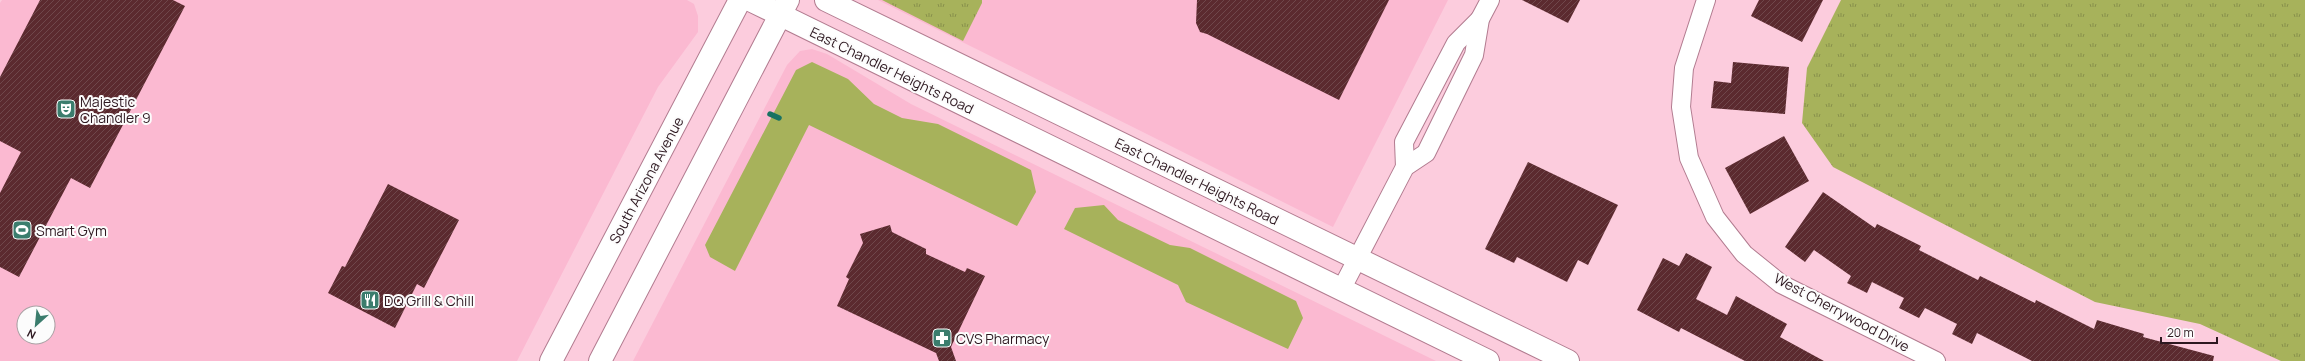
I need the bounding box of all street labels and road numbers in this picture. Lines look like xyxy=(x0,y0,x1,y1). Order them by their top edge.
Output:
street label: East Chandler Heights Road xyxy=(807,22,977,118)
street label: South Arizona Avenue xyxy=(604,113,688,247)
street label: East Chandler Heights Road xyxy=(1112,133,1282,229)
street label: West Cherrywood Drive xyxy=(1771,268,1913,356)

